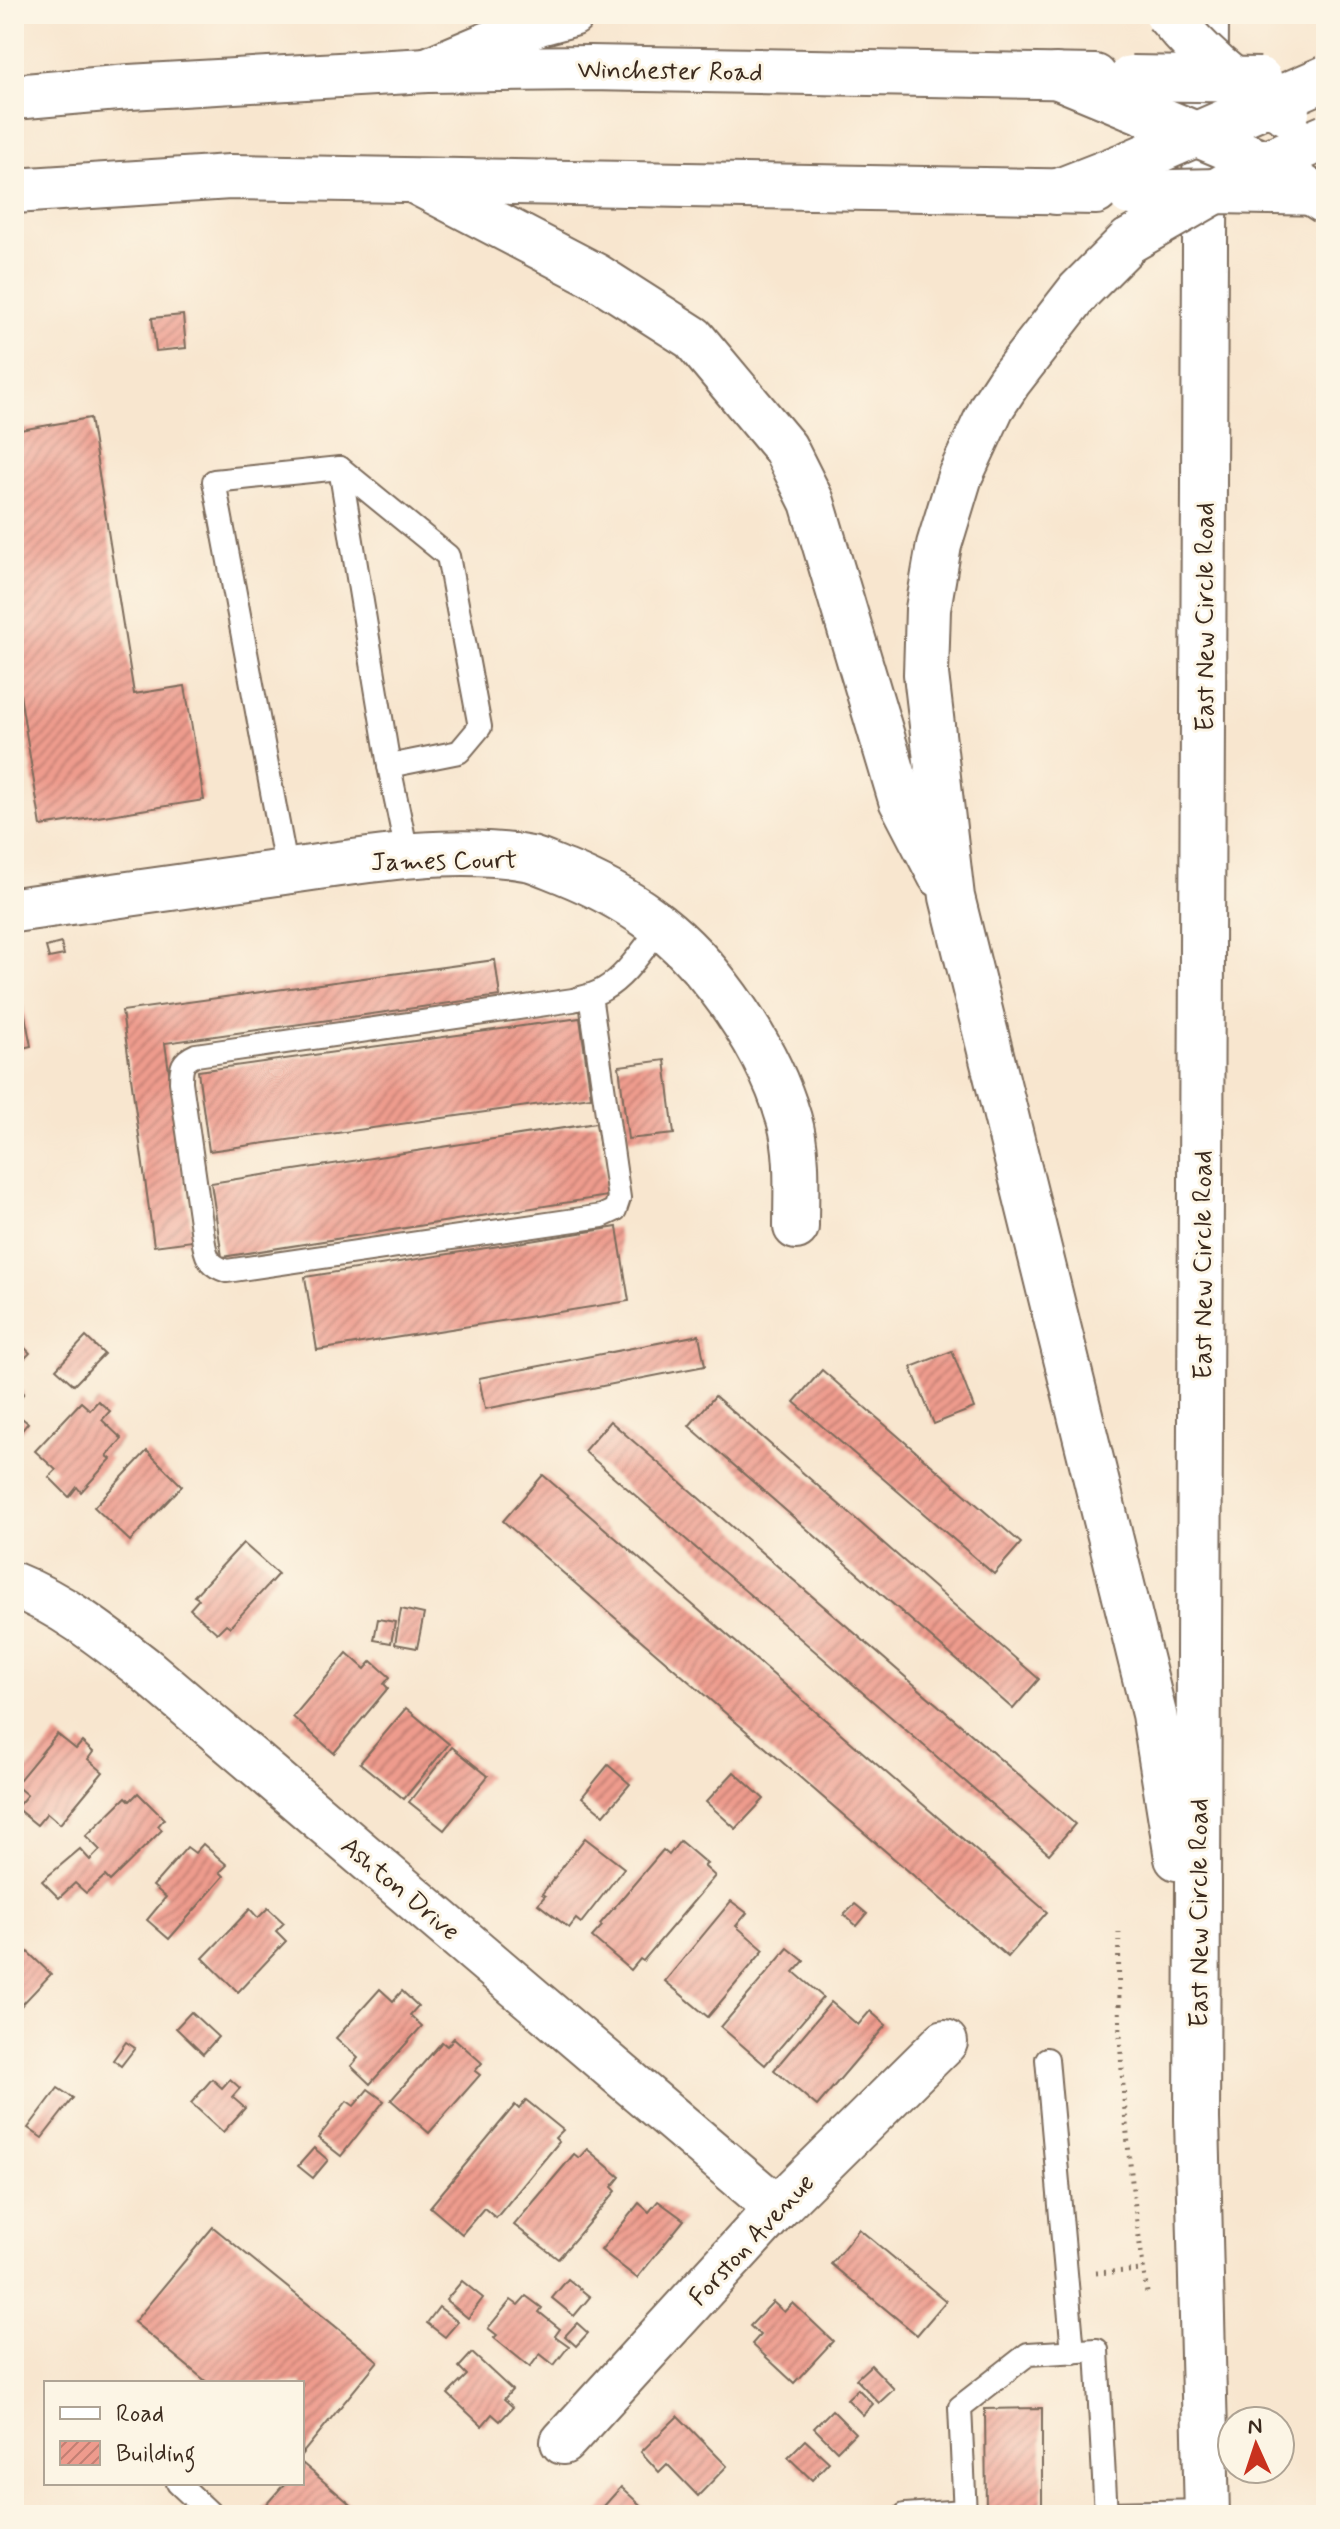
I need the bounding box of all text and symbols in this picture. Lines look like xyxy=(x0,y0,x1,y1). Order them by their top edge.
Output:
street label: Winchester Road xyxy=(577,53,763,91)
street label: East New Circle Road xyxy=(1189,502,1223,732)
street label: James Court xyxy=(371,844,517,880)
street label: East New Circle Road xyxy=(1187,1150,1221,1380)
street label: East New Circle Road xyxy=(1183,1798,1217,2028)
street label: Ashton Drive xyxy=(333,1830,466,1949)
street label: Forston Avenue xyxy=(682,2167,823,2314)
legend xyxy=(44,2381,304,2485)
text: Road xyxy=(116,2399,164,2430)
north arrow xyxy=(1216,2405,1296,2485)
text: N xyxy=(1247,2413,1263,2441)
text: Building xyxy=(116,2439,196,2473)

